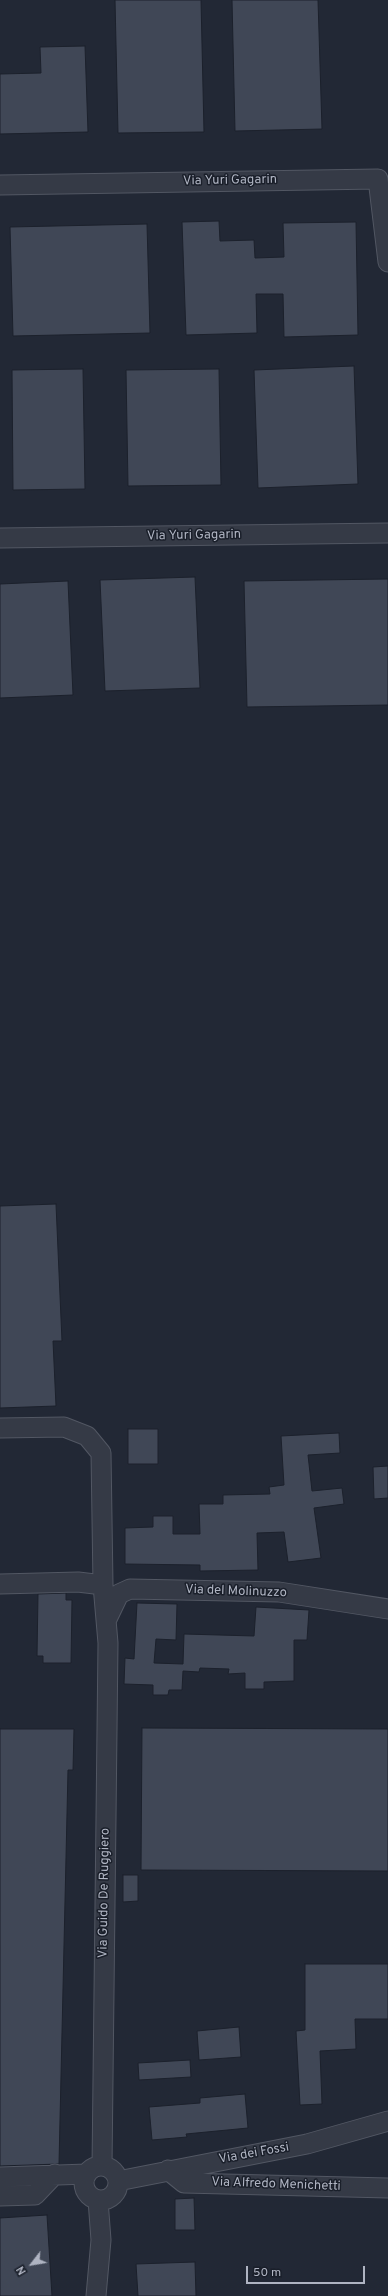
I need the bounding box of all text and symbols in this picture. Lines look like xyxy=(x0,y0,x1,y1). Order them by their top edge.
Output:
street label: Via Yuri Gagarin xyxy=(183,172,277,190)
street label: Via Yuri Gagarin xyxy=(147,527,241,545)
street label: Via del Molinuzzo xyxy=(185,1582,287,1602)
street label: Via Guido De Ruggiero xyxy=(96,1828,114,1958)
street label: Via dei Fossi xyxy=(218,2140,290,2168)
street label: Via Alfredo Menichetti xyxy=(211,2175,341,2195)
north arrow xyxy=(12,2244,52,2284)
scale bar xyxy=(248,2258,367,2284)
text: N xyxy=(14,2263,30,2277)
text: 50 m xyxy=(253,2265,281,2281)

